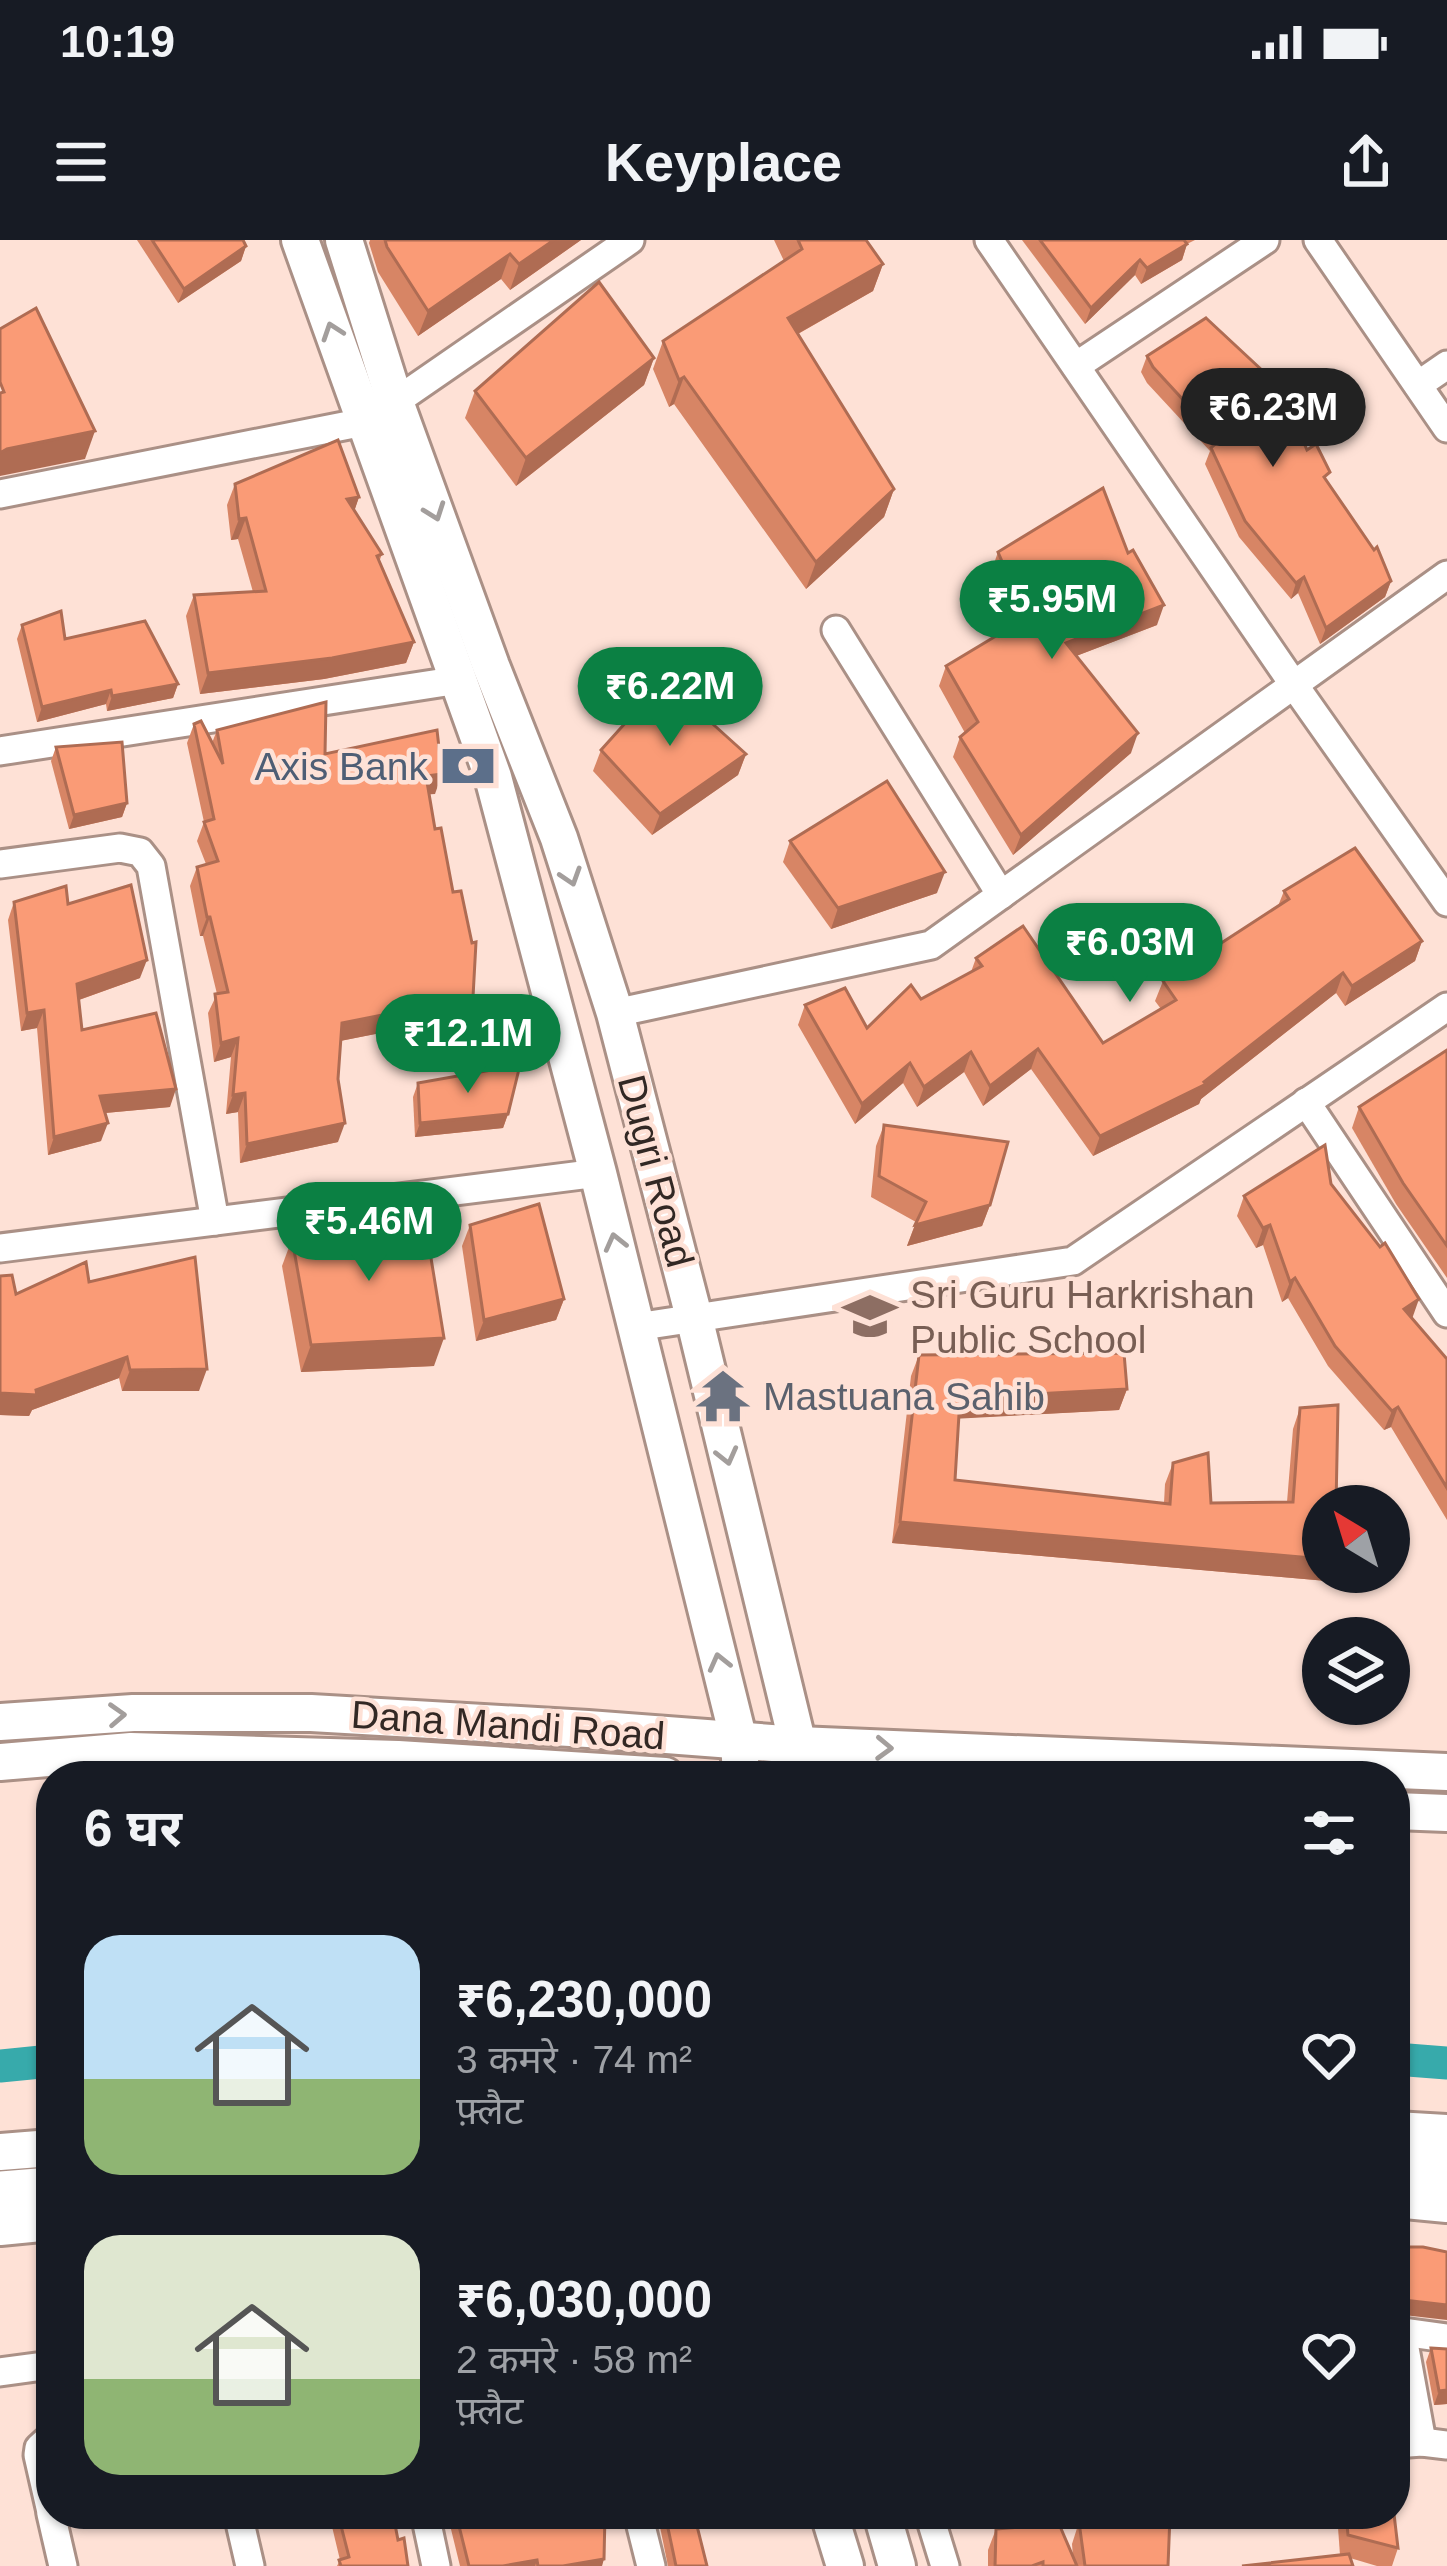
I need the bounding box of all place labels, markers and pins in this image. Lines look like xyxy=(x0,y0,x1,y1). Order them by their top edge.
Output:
pin: ₹6.23M xyxy=(1175,368,1371,470)
pin: ₹5.95M xyxy=(954,560,1150,662)
pin: ₹6.22M xyxy=(572,647,768,749)
bank icon: Axis Bank xyxy=(439,737,497,795)
place label: Axis Bank xyxy=(255,745,428,788)
pin: ₹6.03M xyxy=(1032,903,1228,1005)
pin: ₹12.1M xyxy=(370,994,566,1096)
pin: ₹5.46M xyxy=(271,1182,467,1284)
place label: Sri Guru Harkrishan Public School xyxy=(910,1273,1255,1361)
school or university icon: Sri Guru Harkrishan Public School xyxy=(841,1287,899,1345)
temple icon: Mastuana Sahib xyxy=(694,1367,752,1425)
place label: Mastuana Sahib xyxy=(763,1375,1045,1418)

